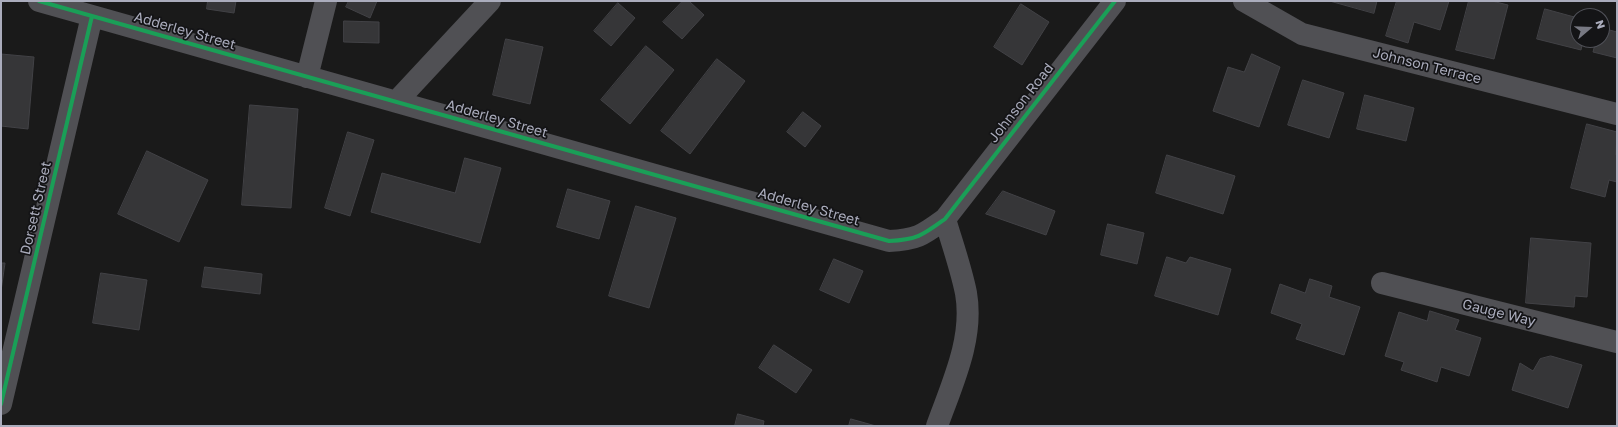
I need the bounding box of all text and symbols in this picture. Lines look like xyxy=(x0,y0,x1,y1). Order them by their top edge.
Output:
street label: Adderley Street xyxy=(132,8,238,54)
north arrow xyxy=(1570,8,1610,48)
text: N xyxy=(1593,18,1608,30)
street label: Johnson Terrace xyxy=(1371,44,1483,88)
street label: Johnson Road xyxy=(985,60,1057,146)
street label: Adderley Street xyxy=(444,96,550,142)
street label: Dorsett Street xyxy=(17,160,55,256)
street label: Adderley Street xyxy=(756,184,862,230)
street label: Gauge Way xyxy=(1461,296,1537,330)

